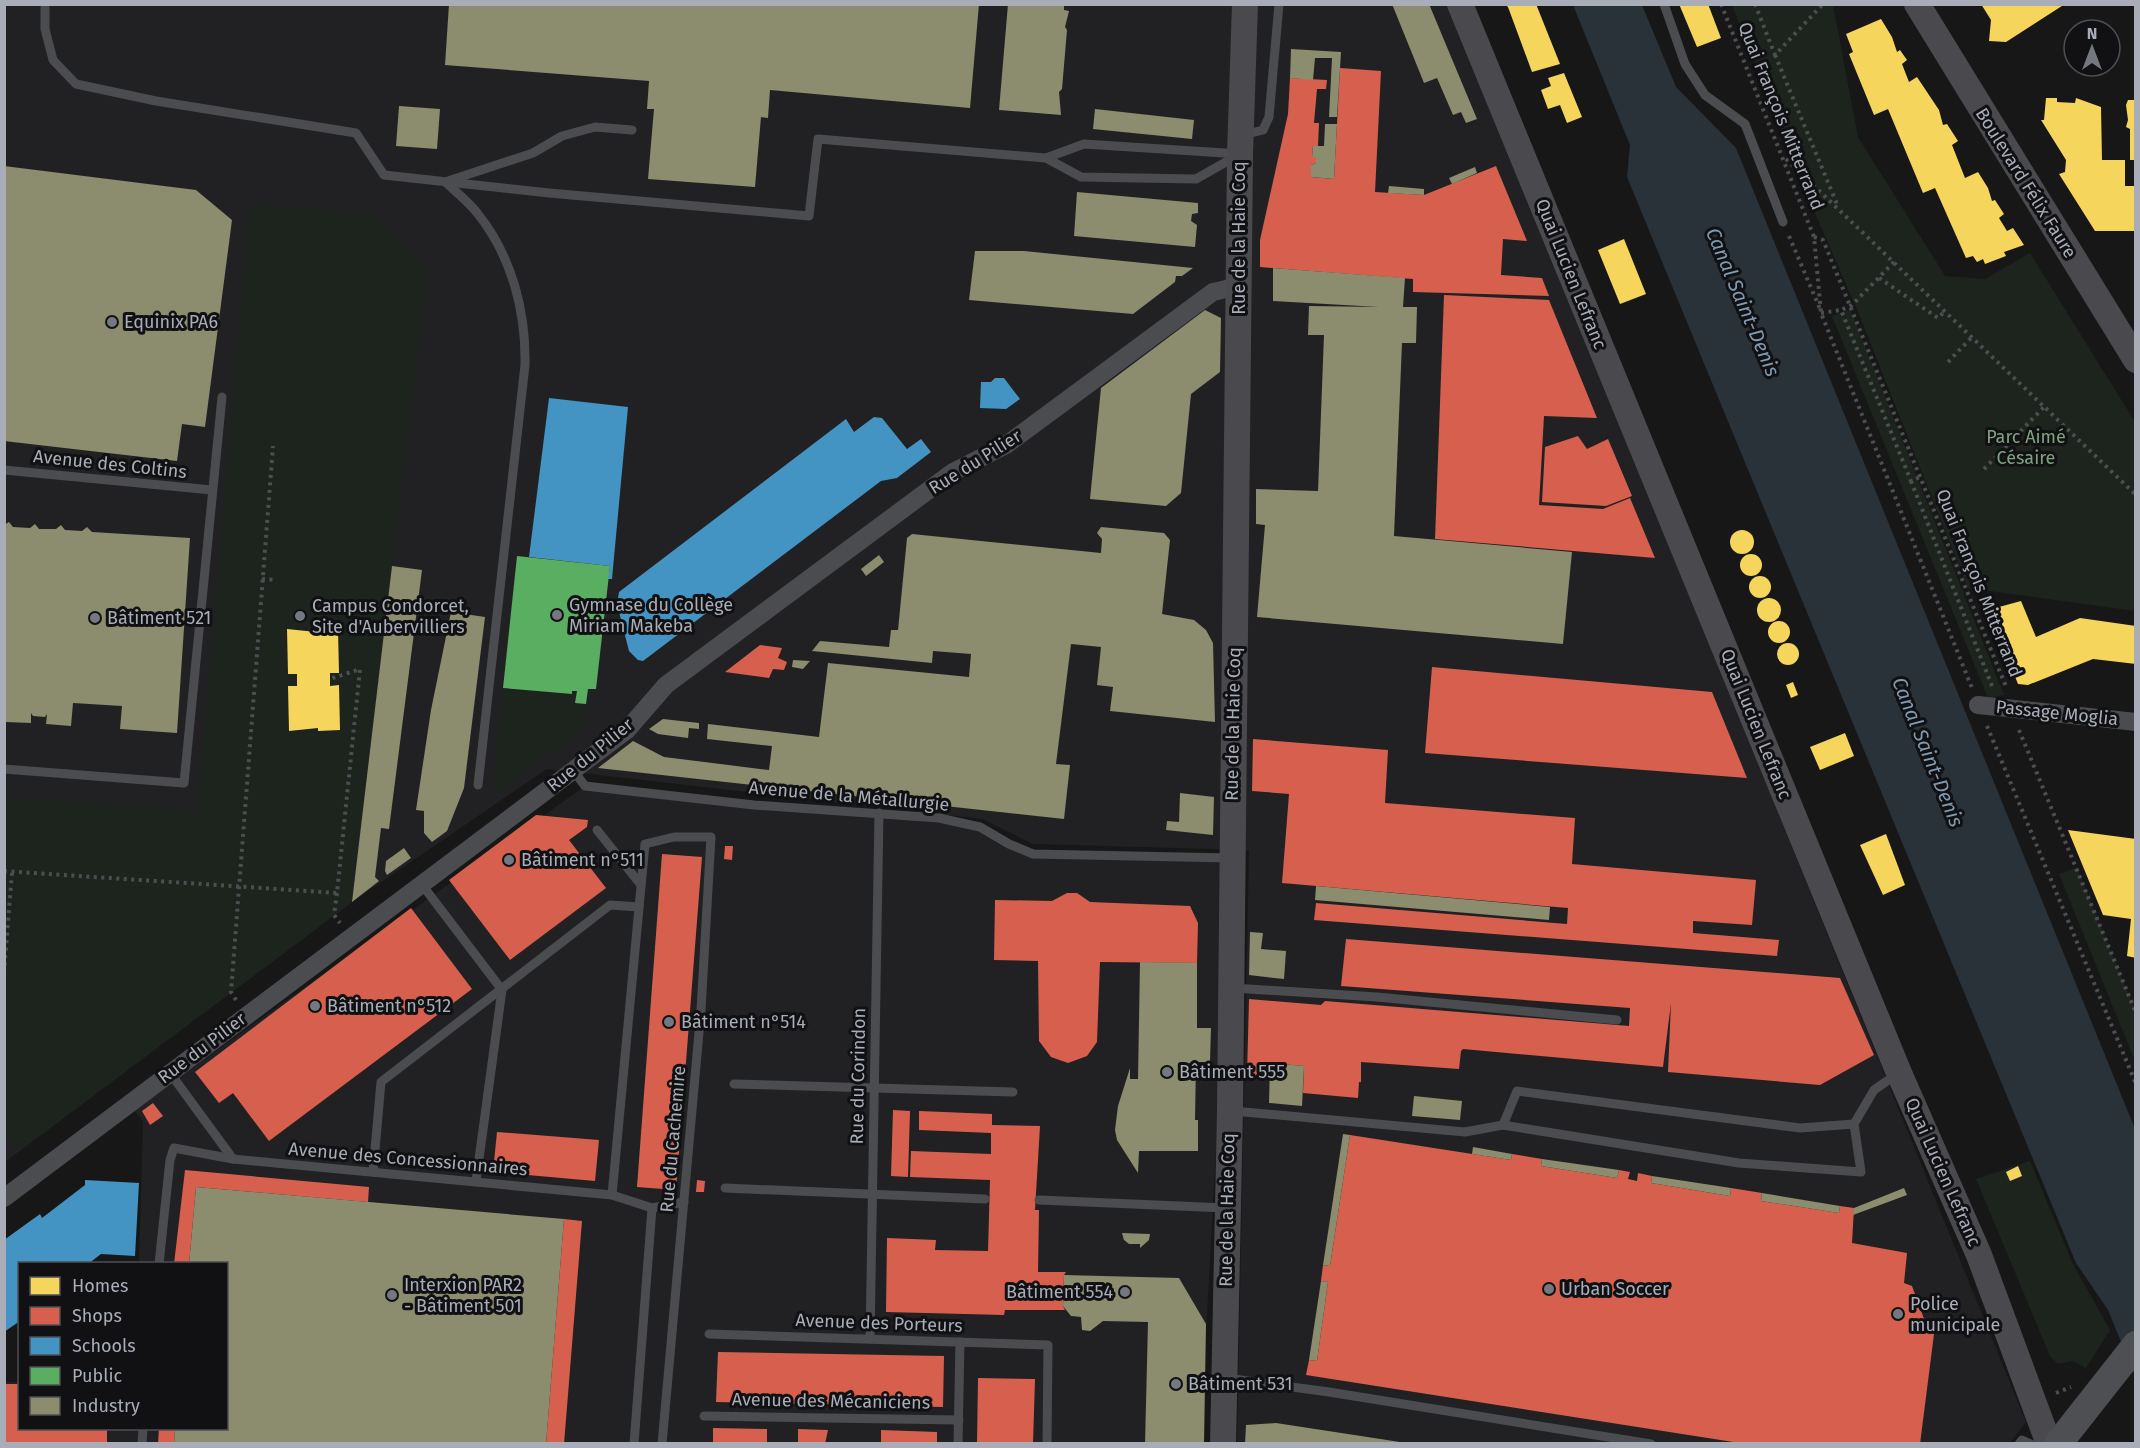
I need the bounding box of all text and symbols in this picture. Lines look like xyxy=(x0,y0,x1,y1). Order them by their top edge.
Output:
north arrow xyxy=(2062,18,2122,78)
street label: Quai François Mitterrand xyxy=(1733,19,1829,213)
text: N xyxy=(2087,24,2097,43)
street label: Boulevard Félix Faure xyxy=(1971,104,2081,262)
street label: Rue de la Haie Coq xyxy=(1228,161,1250,315)
street label: Quai Lucien Lefranc xyxy=(1531,196,1611,353)
water label: Canal Saint-Denis xyxy=(1701,224,1785,380)
place label: Equinix PA6 xyxy=(124,311,218,333)
marker: Equinix PA6 xyxy=(105,315,119,329)
street label: Rue du Pilier xyxy=(925,425,1025,499)
park label: Parc Aimé Césaire xyxy=(1986,426,2066,469)
street label: Avenue des Coltins xyxy=(32,445,188,483)
street label: Quai François Mitterrand xyxy=(1931,486,2027,680)
place label: Gymnase du Collège Miriam Makeba xyxy=(569,594,733,637)
place label: Campus Condorcet, Site d'Aubervilliers xyxy=(312,595,469,638)
place label: Bâtiment 521 xyxy=(107,607,211,629)
marker: Gymnase du Collège Miriam Makeba xyxy=(550,608,564,622)
marker: Campus Condorcet, Site d'Aubervilliers xyxy=(293,609,307,623)
marker: Bâtiment 521 xyxy=(88,611,102,625)
street label: Quai Lucien Lefranc xyxy=(1716,646,1796,803)
street label: Rue de la Haie Coq xyxy=(1221,647,1245,801)
water label: Canal Saint-Denis xyxy=(1887,674,1969,830)
street label: Passage Moglia xyxy=(1995,696,2119,730)
street label: Rue du Pilier xyxy=(542,714,638,796)
street label: Avenue de la Métallurgie xyxy=(748,776,950,816)
place label: Bâtiment n°511 xyxy=(521,849,644,871)
marker: Bâtiment n°511 xyxy=(502,853,516,867)
place label: Bâtiment n°512 xyxy=(327,995,451,1017)
marker: Bâtiment n°512 xyxy=(308,999,322,1013)
street label: Rue du Pilier xyxy=(154,1008,250,1088)
street label: Rue du Corindon xyxy=(846,1008,870,1144)
place label: Bâtiment n°514 xyxy=(681,1011,806,1033)
marker: Bâtiment n°514 xyxy=(662,1015,676,1029)
place label: Bâtiment 555 xyxy=(1179,1061,1285,1083)
street label: Rue du Cachemire xyxy=(656,1065,690,1213)
marker: Bâtiment 555 xyxy=(1160,1065,1174,1079)
street label: Quai Lucien Lefranc xyxy=(1900,1094,1986,1250)
street label: Rue de la Haie Coq xyxy=(1215,1133,1239,1287)
street label: Avenue des Concessionnaires xyxy=(288,1138,528,1180)
legend xyxy=(18,1262,228,1430)
place label: Interxion PAR2 - Bâtiment 501 xyxy=(404,1274,522,1317)
text: Homes xyxy=(72,1275,128,1297)
place label: Urban Soccer xyxy=(1561,1278,1669,1300)
place label: Bâtiment 554 xyxy=(1006,1281,1113,1303)
marker: Urban Soccer xyxy=(1542,1282,1556,1296)
marker: Bâtiment 554 xyxy=(1118,1285,1132,1299)
marker: Interxion PAR2 - Bâtiment 501 xyxy=(385,1288,399,1302)
place label: Police municipale xyxy=(1910,1293,2000,1336)
text: Shops xyxy=(72,1305,122,1327)
marker: Police municipale xyxy=(1891,1307,1905,1321)
street label: Avenue des Porteurs xyxy=(795,1309,963,1337)
text: Schools xyxy=(72,1335,136,1357)
text: Public xyxy=(72,1365,122,1387)
place label: Bâtiment 531 xyxy=(1188,1373,1293,1395)
marker: Bâtiment 531 xyxy=(1169,1377,1183,1391)
street label: Avenue des Mécaniciens xyxy=(732,1388,930,1414)
text: Industry xyxy=(72,1395,140,1417)

